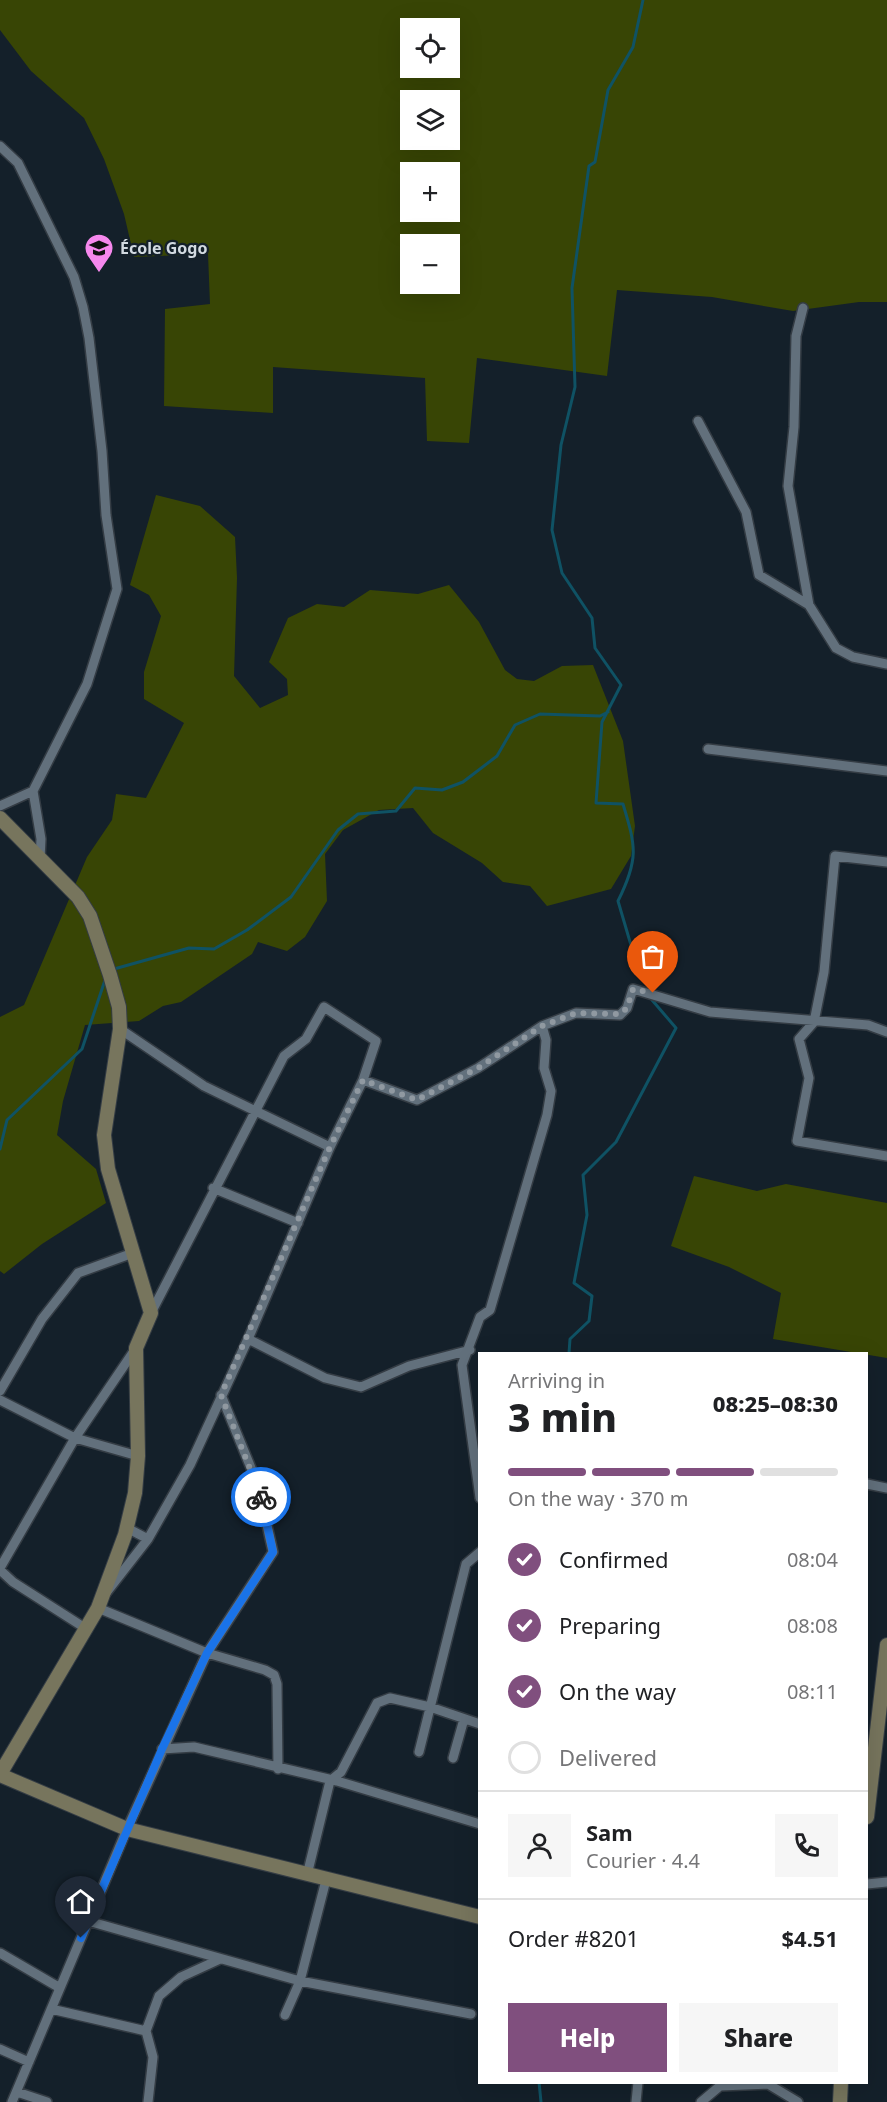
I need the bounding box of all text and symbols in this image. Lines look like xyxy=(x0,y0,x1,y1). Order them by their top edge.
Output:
map controls xyxy=(400,18,460,294)
button: locate xyxy=(400,18,460,78)
button: layers xyxy=(400,90,460,150)
button: + xyxy=(400,162,460,222)
school or university icon: École Gogo xyxy=(83,232,115,274)
button: − xyxy=(400,234,460,294)
place label: École Gogo xyxy=(120,237,207,259)
pin xyxy=(627,931,678,993)
icon: bag xyxy=(636,940,669,973)
text: Arriving in xyxy=(508,1367,605,1394)
text: 08:25–08:30 xyxy=(713,1388,838,1418)
text: 3 min xyxy=(508,1390,617,1443)
courier xyxy=(231,1467,291,1527)
icon: bike xyxy=(245,1481,278,1514)
text: On the way · 370 m xyxy=(508,1485,688,1512)
icon: check xyxy=(508,1543,541,1576)
text: Confirmed xyxy=(559,1544,669,1574)
text: 08:04 xyxy=(787,1546,838,1573)
icon: check xyxy=(508,1609,541,1642)
text: Preparing xyxy=(559,1610,661,1640)
text: 08:08 xyxy=(787,1612,838,1639)
icon: check xyxy=(508,1675,541,1708)
text: On the way xyxy=(559,1676,676,1706)
text: 08:11 xyxy=(787,1678,838,1705)
text: Delivered xyxy=(559,1742,657,1772)
button: person xyxy=(508,1814,571,1877)
button: phone xyxy=(775,1814,838,1877)
text: Sam xyxy=(586,1817,633,1847)
text: Courier · 4.4 xyxy=(586,1847,700,1874)
pin xyxy=(55,1876,106,1938)
icon: home xyxy=(64,1885,97,1918)
text: Order #8201 xyxy=(508,1923,639,1953)
text: $4.51 xyxy=(781,1923,838,1953)
button: Help xyxy=(508,2003,667,2072)
button: Share xyxy=(679,2003,838,2072)

